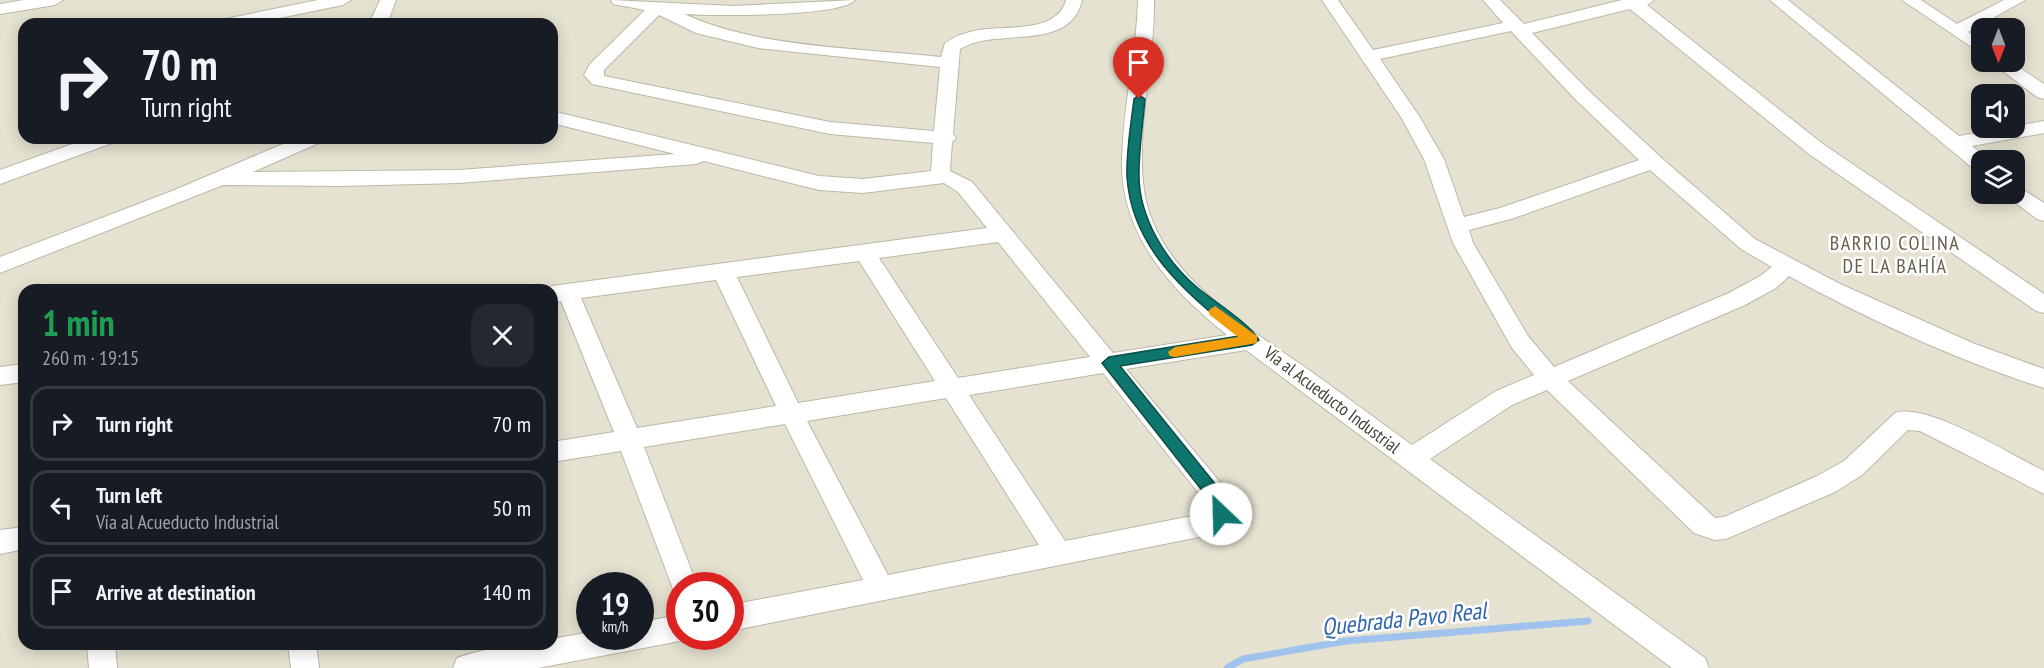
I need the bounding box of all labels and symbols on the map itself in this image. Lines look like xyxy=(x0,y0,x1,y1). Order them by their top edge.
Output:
north arrow xyxy=(1971,18,2025,72)
pin xyxy=(1113,37,1164,99)
district label: BARRIO COLINA DE LA BAHÍA xyxy=(1830,230,1960,279)
street label: Vía al Acueducto Industrial xyxy=(1259,340,1406,459)
position arrow xyxy=(1189,482,1253,546)
speed limit sign: 30 xyxy=(666,572,744,650)
water label: Quebrada Pavo Real xyxy=(1320,594,1490,643)

